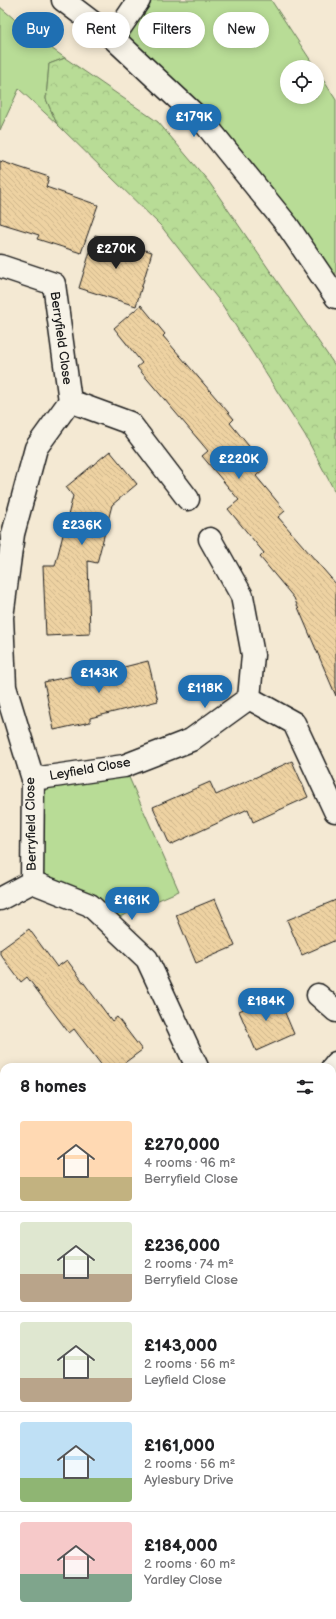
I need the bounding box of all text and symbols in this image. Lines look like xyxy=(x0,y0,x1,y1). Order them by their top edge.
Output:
chip: Buy xyxy=(12,12,64,48)
chip: Rent xyxy=(72,12,130,48)
chip: Filters xyxy=(138,12,205,48)
chip: New xyxy=(213,12,269,48)
map controls xyxy=(280,60,324,104)
button: locate xyxy=(280,60,324,104)
pin: £179K xyxy=(166,104,222,138)
text: £179K xyxy=(175,109,213,125)
pin: £270K xyxy=(88,236,144,270)
text: £270K xyxy=(96,241,136,257)
street label: Berryfield Close xyxy=(47,290,75,386)
pin: £220K xyxy=(211,446,267,480)
text: £220K xyxy=(219,451,259,467)
pin: £236K xyxy=(54,512,110,546)
text: £236K xyxy=(62,517,102,533)
pin: £143K xyxy=(71,660,127,694)
text: £143K xyxy=(80,665,118,681)
pin: £118K xyxy=(177,675,233,709)
text: £118K xyxy=(187,680,223,696)
street label: Leyfield Close xyxy=(48,754,132,784)
street label: Berryfield Close xyxy=(22,777,40,871)
pin: £161K xyxy=(104,887,160,921)
text: £161K xyxy=(114,892,150,908)
pin: £184K xyxy=(238,988,294,1022)
text: £184K xyxy=(247,993,285,1009)
icon: filters xyxy=(294,1076,316,1098)
text: 8 homes xyxy=(20,1077,86,1097)
text: £270,000 xyxy=(144,1135,220,1155)
icon: home xyxy=(52,1137,100,1185)
text: 4 rooms · 96 m² xyxy=(144,1155,236,1171)
text: Berryfield Close xyxy=(144,1171,238,1187)
text: £236,000 xyxy=(144,1236,220,1256)
icon: home xyxy=(52,1238,100,1286)
text: 2 rooms · 74 m² xyxy=(144,1256,234,1272)
text: Berryfield Close xyxy=(144,1272,238,1288)
text: £143,000 xyxy=(144,1336,217,1356)
icon: home xyxy=(52,1338,100,1386)
text: 2 rooms · 56 m² xyxy=(144,1356,235,1372)
text: Leyfield Close xyxy=(144,1372,226,1388)
text: £161,000 xyxy=(144,1436,215,1456)
icon: home xyxy=(52,1438,100,1486)
text: 2 rooms · 56 m² xyxy=(144,1456,235,1472)
text: Aylesbury Drive xyxy=(144,1472,233,1488)
text: £184,000 xyxy=(144,1536,218,1556)
icon: home xyxy=(52,1538,100,1586)
text: 2 rooms · 60 m² xyxy=(144,1556,236,1572)
text: Yardley Close xyxy=(144,1572,222,1588)

